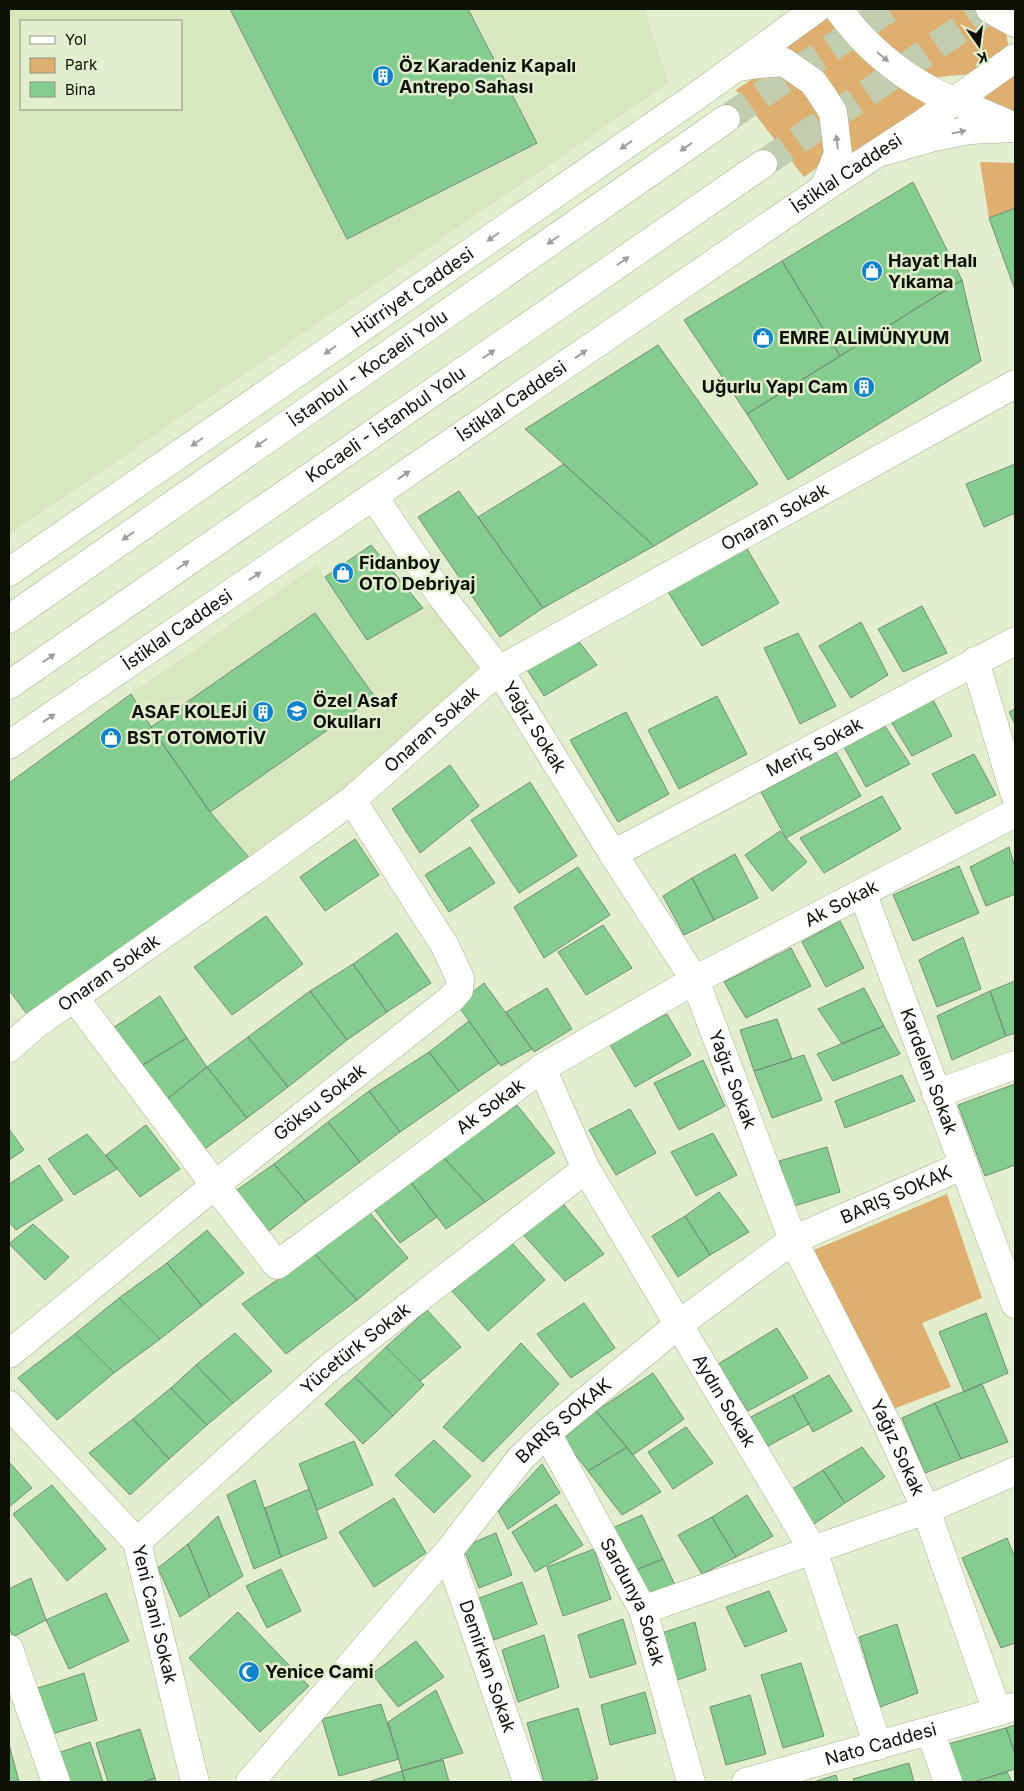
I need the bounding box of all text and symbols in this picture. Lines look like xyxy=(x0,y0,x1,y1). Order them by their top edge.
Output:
legend xyxy=(20,20,182,110)
north arrow xyxy=(954,20,1004,70)
text: Yol xyxy=(65,30,87,49)
text: K xyxy=(975,49,989,68)
one-way arrow xyxy=(877,52,890,63)
text: Park xyxy=(65,55,98,74)
place label: Öz Karadeniz Kapalı Antrepo Sahası xyxy=(399,55,576,97)
building icon: Öz Karadeniz Kapalı Antrepo Sahası xyxy=(371,64,395,88)
text: Bina xyxy=(65,80,96,99)
one-way arrow xyxy=(952,128,967,136)
street label: İstiklal Caddesi xyxy=(787,129,906,217)
one-way arrow xyxy=(833,134,841,150)
one-way arrow xyxy=(620,140,633,150)
one-way arrow xyxy=(679,142,693,152)
one-way arrow xyxy=(486,232,500,242)
one-way arrow xyxy=(546,235,560,245)
street label: Hürriyet Caddesi xyxy=(347,243,477,342)
place label: Hayat Halı Yıkama xyxy=(888,250,977,292)
one-way arrow xyxy=(616,256,630,266)
shop icon: Hayat Halı Yıkama xyxy=(860,259,884,283)
street label: İstanbul - Kocaeli Yolu xyxy=(284,305,452,431)
shop icon: EMRE ALİMÜNYUM xyxy=(751,326,775,350)
place label: EMRE ALİMÜNYUM xyxy=(779,327,949,348)
one-way arrow xyxy=(324,345,337,355)
one-way arrow xyxy=(482,349,496,359)
one-way arrow xyxy=(575,349,588,358)
street label: İstiklal Caddesi xyxy=(452,356,570,446)
street label: Kocaeli - İstanbul Yolu xyxy=(302,362,469,487)
building icon: Uğurlu Yapı Cam xyxy=(852,375,876,399)
place label: Uğurlu Yapı Cam xyxy=(702,376,848,397)
one-way arrow xyxy=(190,437,204,447)
one-way arrow xyxy=(255,438,268,448)
one-way arrow xyxy=(397,470,411,480)
street label: Onaran Sokak xyxy=(717,479,832,555)
one-way arrow xyxy=(121,531,135,541)
place label: Fidanboy OTO Debriyaj xyxy=(359,552,475,594)
one-way arrow xyxy=(176,560,189,570)
shop icon: Fidanboy OTO Debriyaj xyxy=(331,561,355,585)
one-way arrow xyxy=(249,571,262,581)
street label: İstiklal Caddesi xyxy=(118,585,236,674)
one-way arrow xyxy=(42,653,56,663)
street label: Yağız Sokak xyxy=(499,677,571,776)
street label: Onaran Sokak xyxy=(380,682,483,776)
place label: Özel Asaf Okulları xyxy=(313,690,398,732)
school or university icon: Özel Asaf Okulları xyxy=(285,699,309,723)
building icon: ASAF KOLEJİ xyxy=(251,700,275,724)
place label: ASAF KOLEJİ xyxy=(131,701,247,722)
one-way arrow xyxy=(42,713,56,722)
street label: Meriç Sokak xyxy=(763,713,866,781)
shop icon: BST OTOMOTİV xyxy=(99,726,123,750)
place label: BST OTOMOTİV xyxy=(127,727,266,748)
street label: Ak Sokak xyxy=(801,875,881,931)
street label: Onaran Sokak xyxy=(54,930,163,1016)
street label: Kardelen Sokak xyxy=(896,1005,962,1137)
street label: Yağız Sokak xyxy=(705,1027,761,1132)
street label: Göksu Sokak xyxy=(269,1059,370,1145)
street label: Ak Sokak xyxy=(452,1074,528,1138)
street label: BARIŞ SOKAK xyxy=(837,1161,955,1228)
street label: Yücetürk Sokak xyxy=(296,1298,414,1398)
street label: Aydın Sokak xyxy=(689,1350,760,1451)
street label: BARIŞ SOKAK xyxy=(511,1374,615,1467)
street label: Yağız Sokak xyxy=(866,1396,929,1499)
street label: Sardunya Sokak xyxy=(596,1534,669,1668)
street label: Yeni Cami Sokak xyxy=(128,1543,182,1686)
street label: Demirkan Sokak xyxy=(455,1597,520,1735)
mosque icon: Yenice Cami xyxy=(237,1660,261,1684)
place label: Yenice Cami xyxy=(265,1661,374,1682)
street label: Nato Caddesi xyxy=(823,1718,939,1769)

